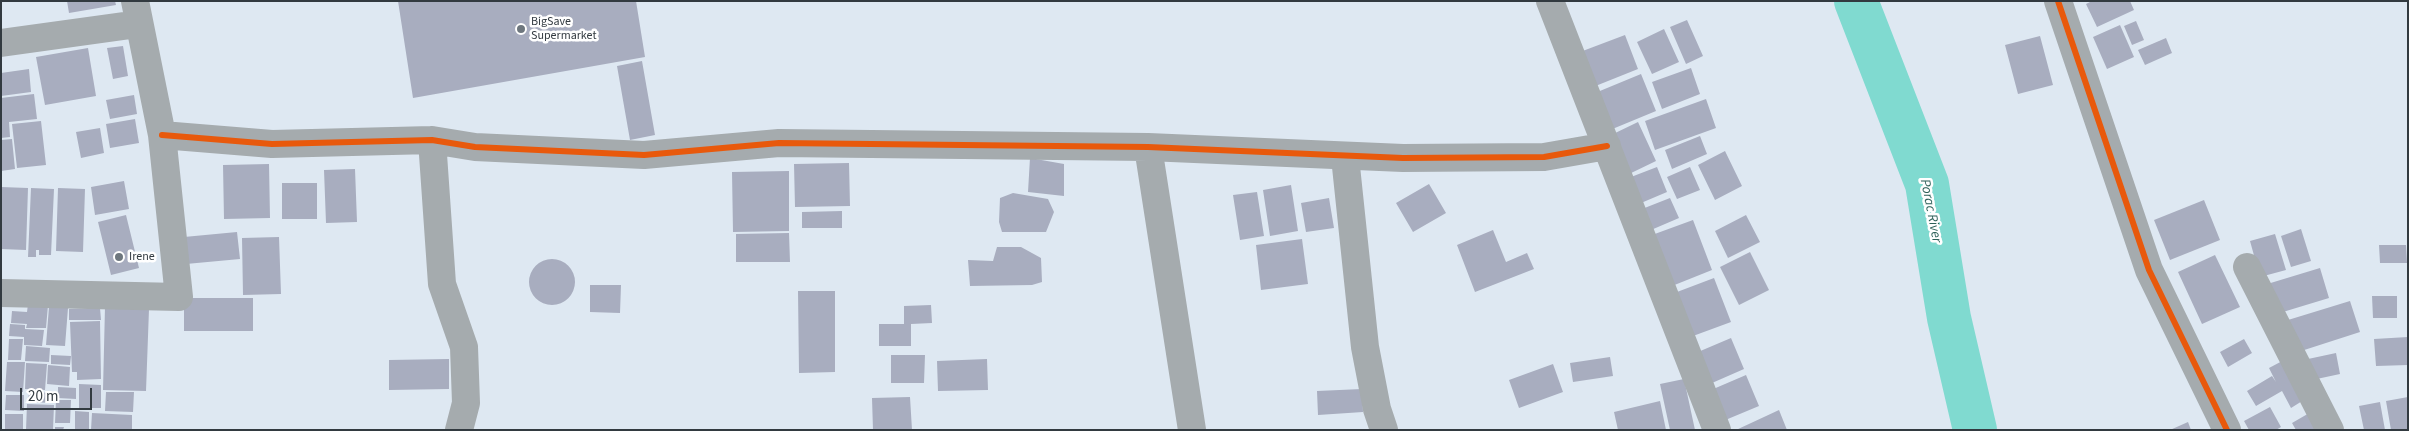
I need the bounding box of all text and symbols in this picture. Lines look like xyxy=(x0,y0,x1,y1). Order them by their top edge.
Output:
place label: BigSave Supermarket xyxy=(531,15,596,43)
marker: BigSave Supermarket xyxy=(515,23,527,35)
water label: Porac River xyxy=(1916,178,1944,244)
place label: Irene xyxy=(129,250,155,264)
marker: Irene xyxy=(113,251,125,263)
scale bar xyxy=(22,378,95,410)
text: 20 m xyxy=(28,386,58,407)

